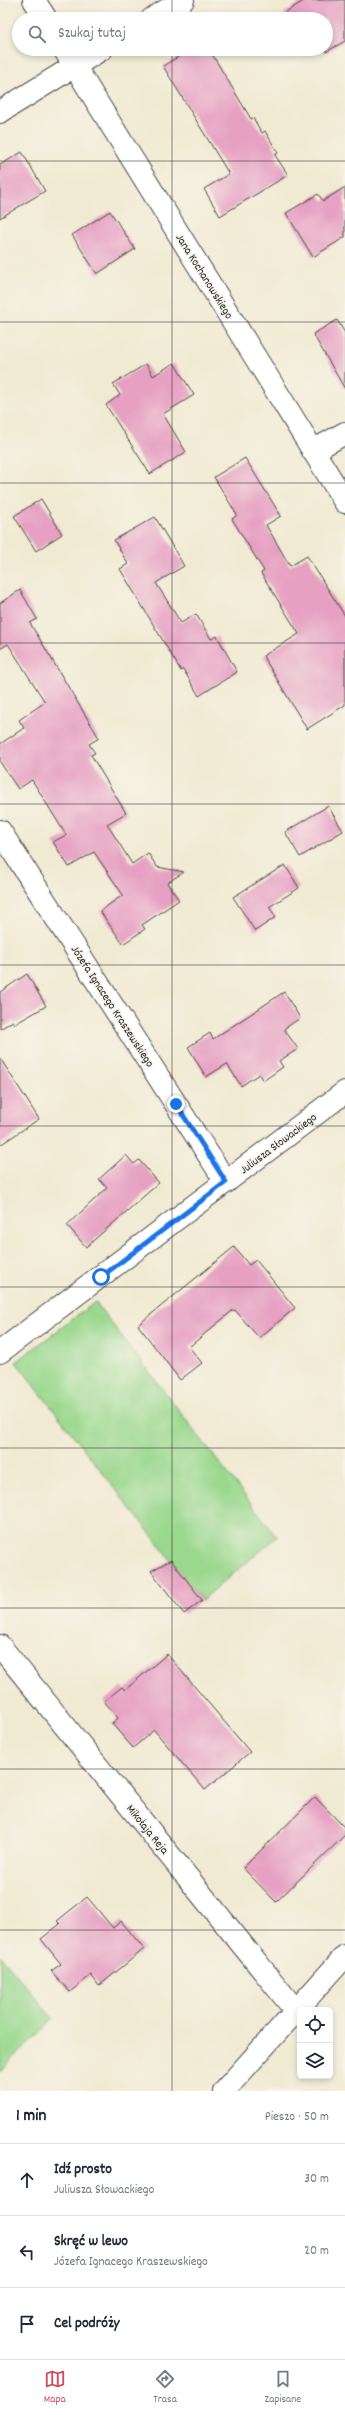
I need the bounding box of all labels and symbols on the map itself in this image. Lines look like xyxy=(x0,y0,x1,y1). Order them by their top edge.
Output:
street label: Jana Kochanowskiego xyxy=(171,231,237,323)
street label: Józefa Ignacego Kraszewskiego xyxy=(66,943,158,1071)
route end xyxy=(167,1095,185,1113)
street label: Juliusza Słowackiego xyxy=(237,1110,321,1179)
route start xyxy=(92,1268,110,1286)
street label: Mikołaja Reja xyxy=(121,1801,172,1859)

